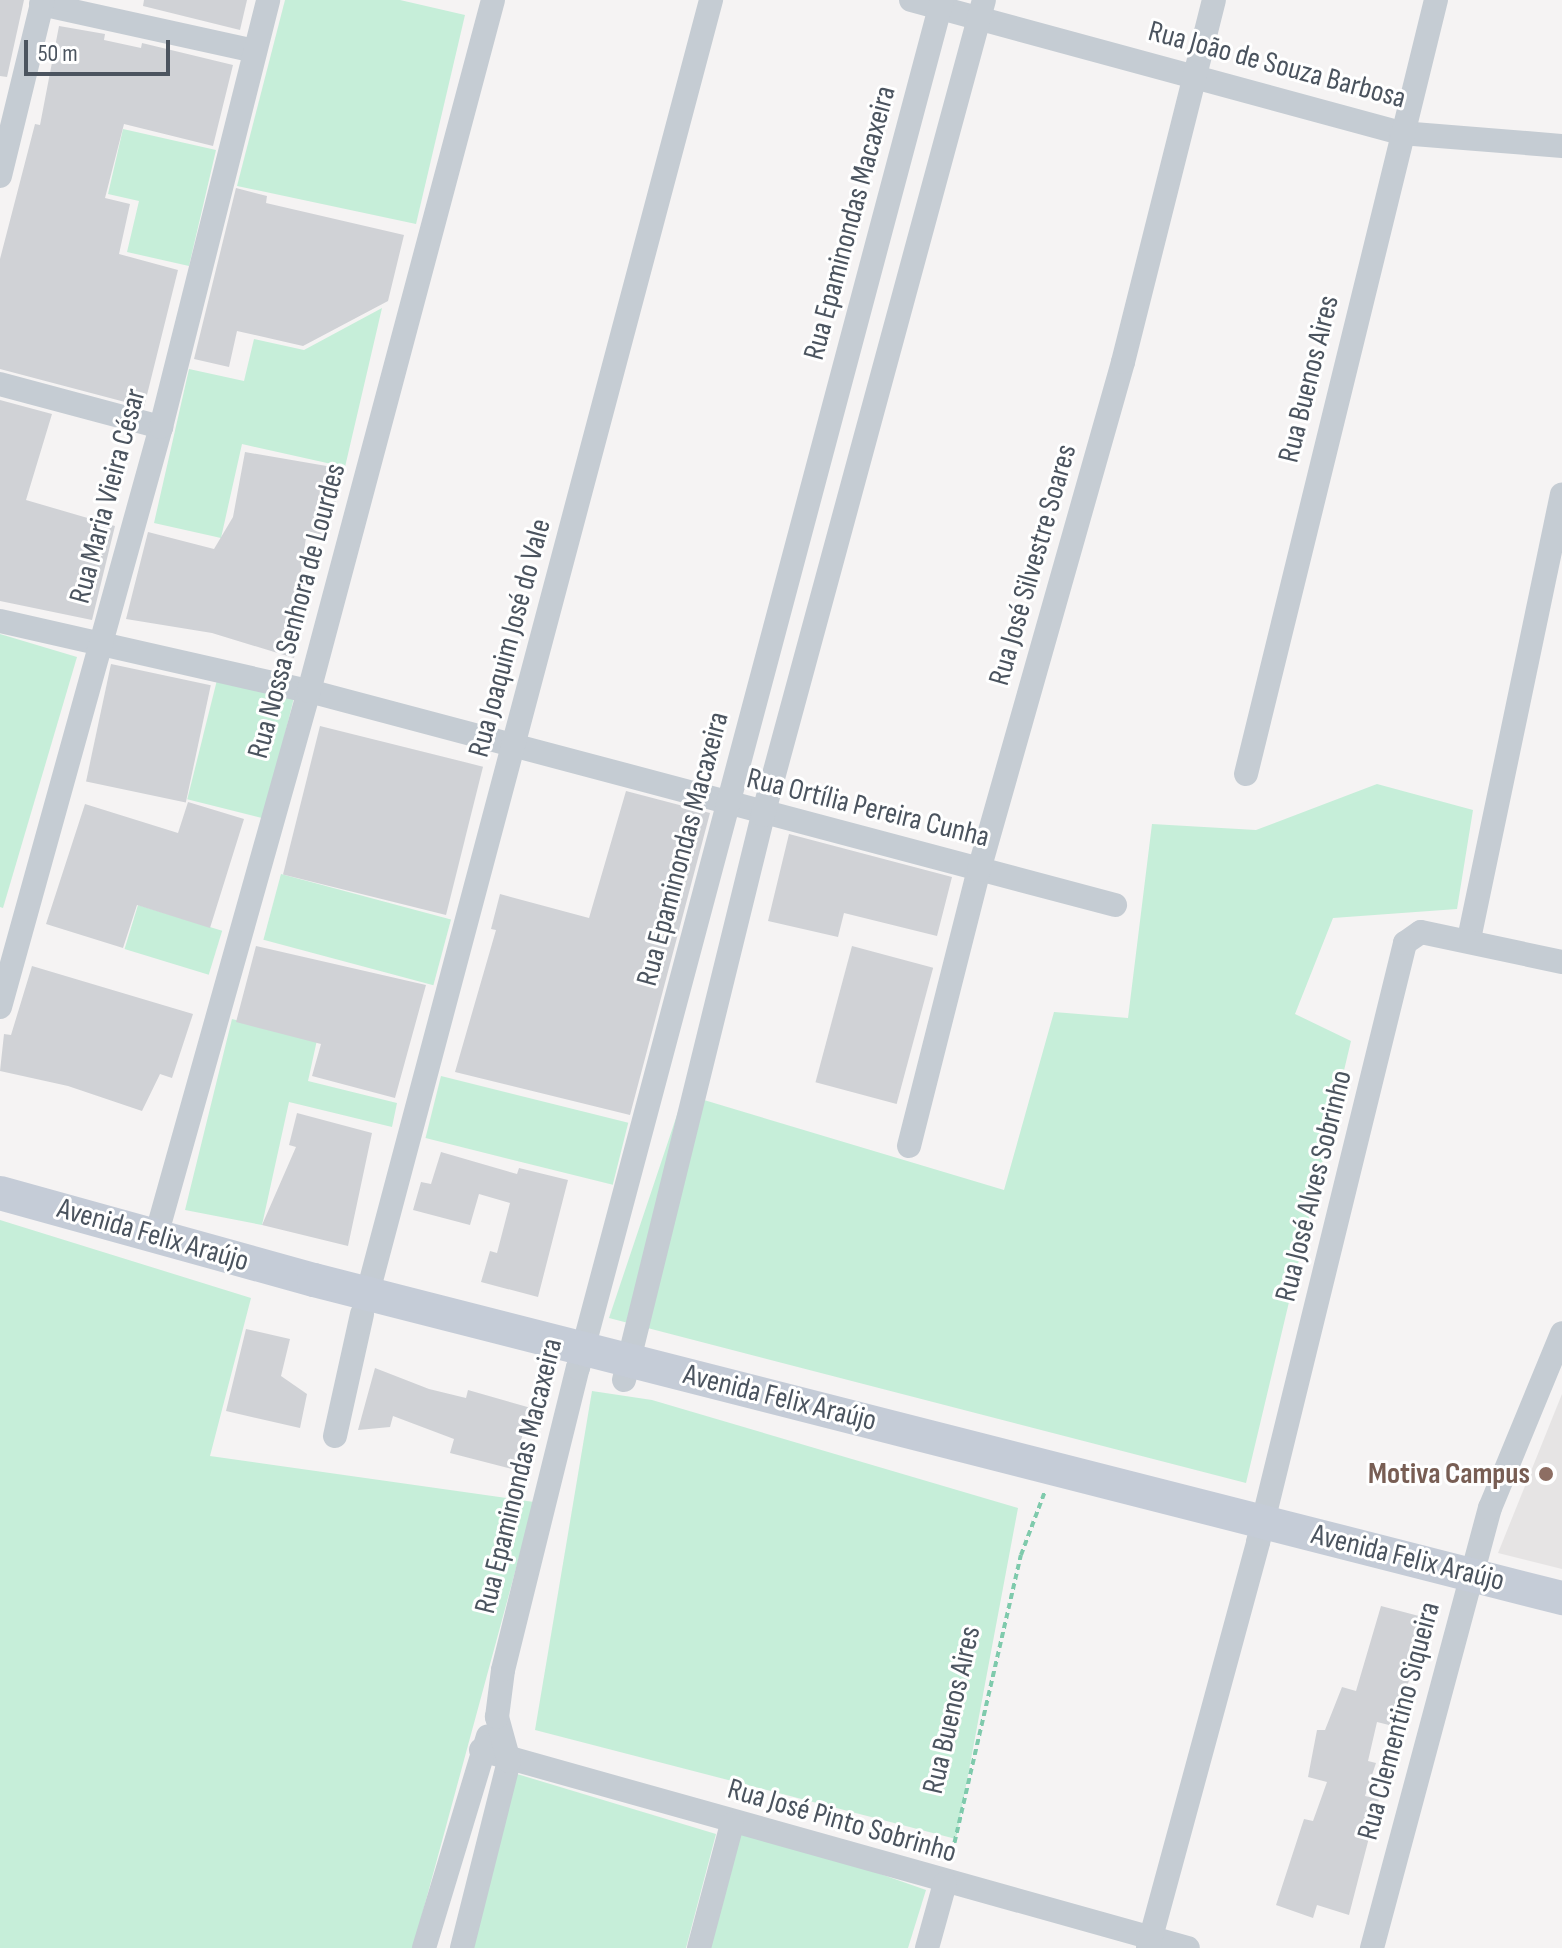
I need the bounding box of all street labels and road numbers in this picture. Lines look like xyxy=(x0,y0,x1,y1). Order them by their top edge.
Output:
street label: Rua João de Souza Barbosa xyxy=(1144,13,1410,117)
street label: Rua Epaminondas Macaxeira xyxy=(796,82,904,364)
street label: Rua Buenos Aires xyxy=(1271,292,1347,466)
street label: Rua Maria Vieira César xyxy=(62,385,154,607)
street label: Rua José Silvestre Soares xyxy=(981,440,1085,690)
street label: Rua Nossa Senhora de Lourdes xyxy=(240,460,354,762)
street label: Rua Joaquim José do Vale xyxy=(461,515,559,761)
street label: Rua Epaminondas Macaxeira xyxy=(629,708,737,990)
street label: Rua Ortília Pereira Cunha xyxy=(743,760,993,856)
street label: Rua José Alves Sobrinho xyxy=(1268,1067,1360,1305)
street label: Avenida Felix Araújo xyxy=(53,1190,253,1280)
street label: Rua Epaminondas Macaxeira xyxy=(467,1335,571,1617)
street label: Avenida Felix Araújo xyxy=(680,1357,880,1439)
street label: Avenida Felix Araújo xyxy=(1308,1517,1508,1599)
street label: Rua Clementino Siqueira xyxy=(1350,1598,1448,1844)
street label: Rua Buenos Aires xyxy=(915,1623,989,1797)
street label: Rua José Pinto Sobrinho xyxy=(723,1771,961,1871)

